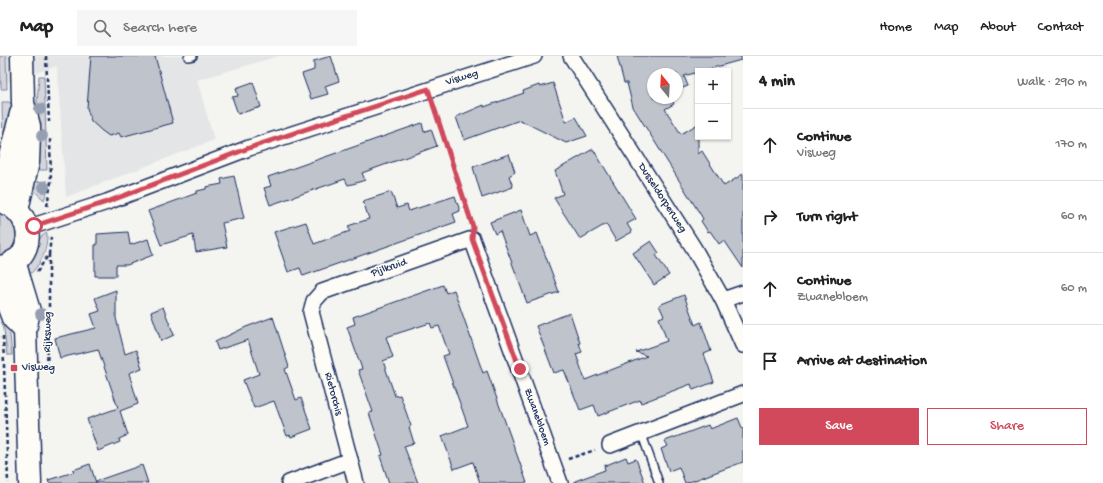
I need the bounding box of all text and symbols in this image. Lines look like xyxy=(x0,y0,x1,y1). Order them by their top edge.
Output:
search box xyxy=(77,10,357,46)
text: Map xyxy=(20,16,53,39)
icon: search xyxy=(91,17,113,39)
text: Search here xyxy=(123,19,197,37)
text: Home xyxy=(880,19,912,36)
text: Map xyxy=(934,19,958,36)
text: About xyxy=(980,19,1016,36)
text: Contact xyxy=(1038,19,1083,36)
street label: Visweg xyxy=(444,67,480,89)
north arrow xyxy=(647,68,683,104)
map controls xyxy=(695,68,731,140)
button: + xyxy=(695,68,731,104)
text: 4 min xyxy=(759,72,795,92)
text: Walk · 290 m xyxy=(1017,75,1087,90)
button: − xyxy=(695,104,731,140)
text: Continue xyxy=(797,128,851,146)
icon: ahead xyxy=(759,134,781,156)
text: 170 m xyxy=(1055,137,1087,152)
text: Visweg xyxy=(797,146,836,161)
street label: Dusseldorperweg xyxy=(635,160,689,235)
icon: right xyxy=(759,206,781,228)
text: Turn right xyxy=(797,208,857,226)
text: 60 m xyxy=(1061,209,1087,224)
route start xyxy=(25,217,43,235)
street label: Pijlkruid xyxy=(369,256,410,280)
text: Continue xyxy=(797,272,851,290)
icon: ahead xyxy=(759,278,781,300)
text: 60 m xyxy=(1061,281,1087,296)
text: Zwanebloem xyxy=(797,290,868,305)
street label: Rijksweg xyxy=(42,312,54,352)
icon: arrive xyxy=(759,350,781,372)
text: Arrive at destination xyxy=(797,352,927,370)
route end xyxy=(511,360,529,378)
place label: Visweg xyxy=(21,362,55,374)
marker: Visweg xyxy=(9,363,19,373)
street label: Rietorchis xyxy=(322,371,345,418)
street label: Zwanebloem xyxy=(521,387,553,447)
button: Save xyxy=(759,408,919,445)
button: Share xyxy=(927,408,1087,445)

